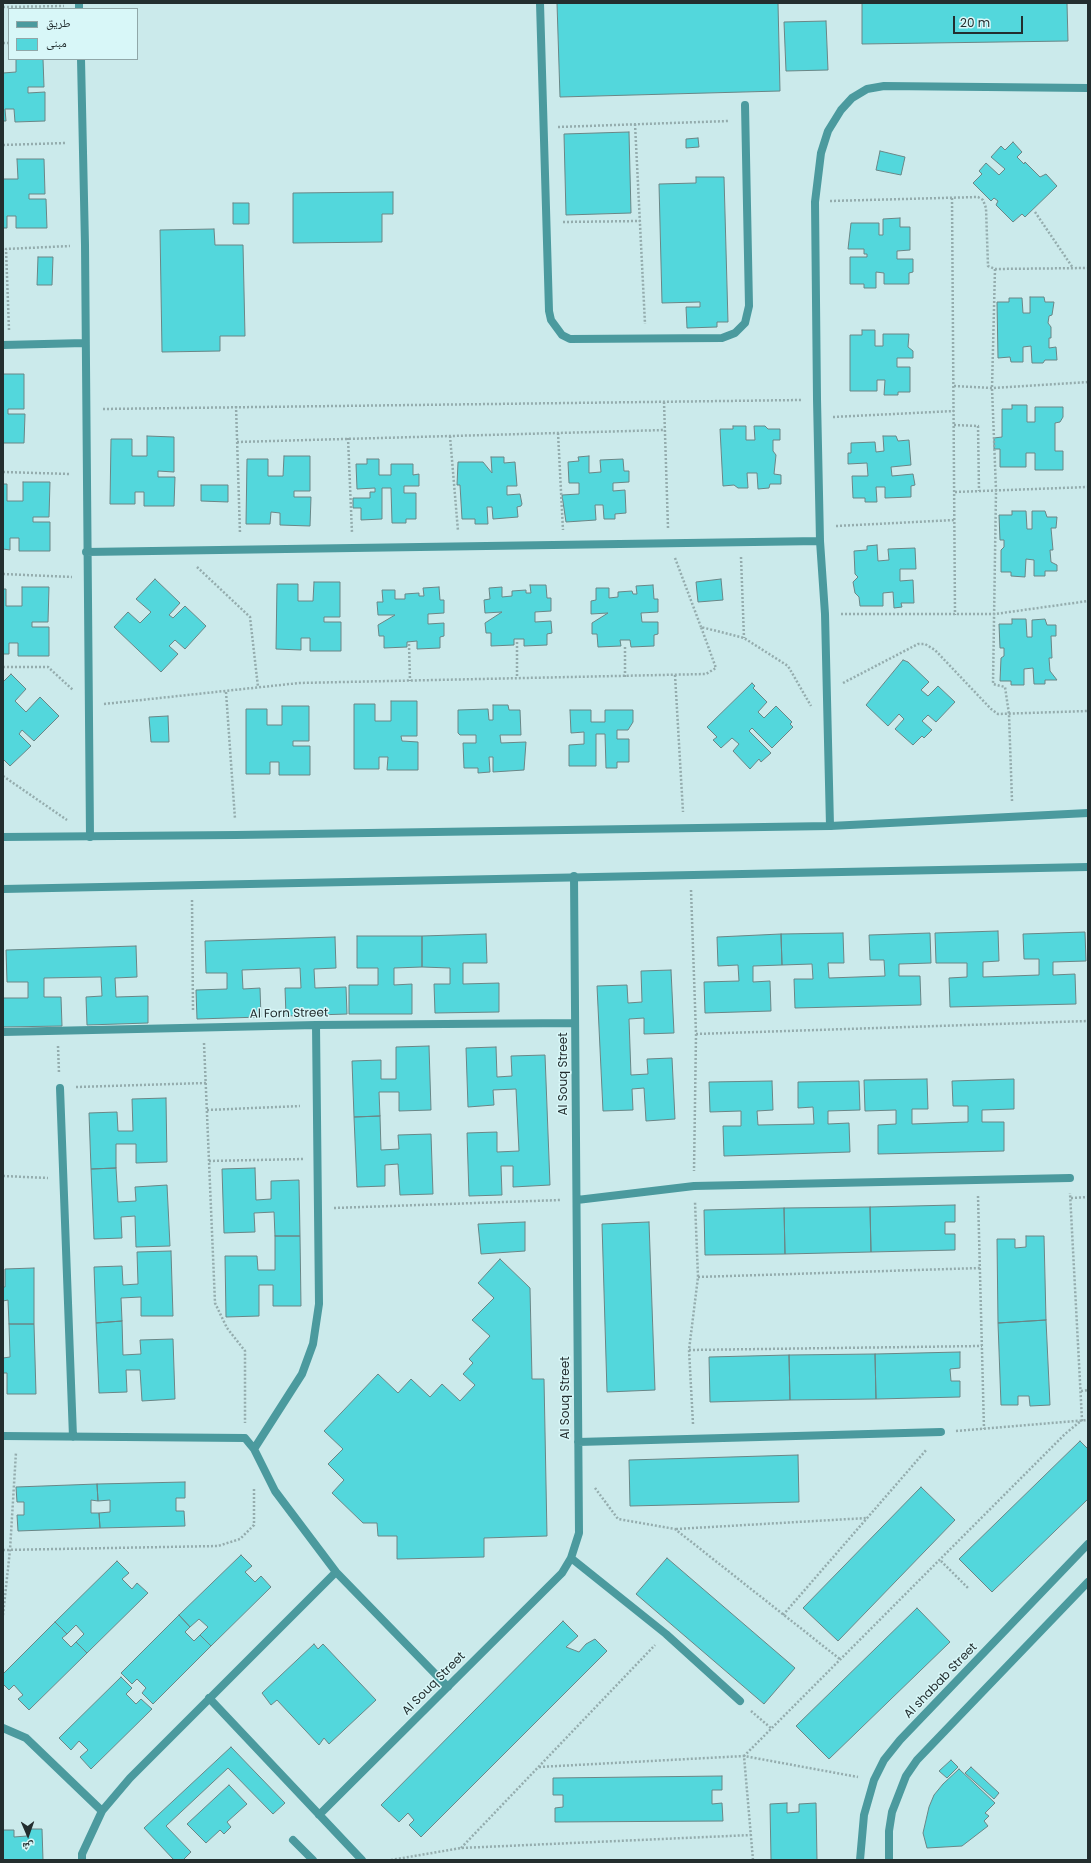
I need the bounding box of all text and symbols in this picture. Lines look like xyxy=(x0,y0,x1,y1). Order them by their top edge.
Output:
legend xyxy=(8,8,138,60)
scale bar xyxy=(955,8,1025,34)
text: طريق xyxy=(46,14,71,31)
text: 20 m xyxy=(960,14,990,31)
text: مبنى xyxy=(46,34,67,51)
street label: Al Forn Street xyxy=(250,1006,328,1022)
street label: Al Souq Street xyxy=(557,1032,571,1116)
street label: Al Souq Street xyxy=(559,1356,573,1440)
street label: Al shabab Street xyxy=(901,1640,981,1722)
street label: Al Souq Street xyxy=(400,1650,468,1718)
north arrow xyxy=(8,1815,48,1855)
text: ش xyxy=(22,1839,35,1855)

